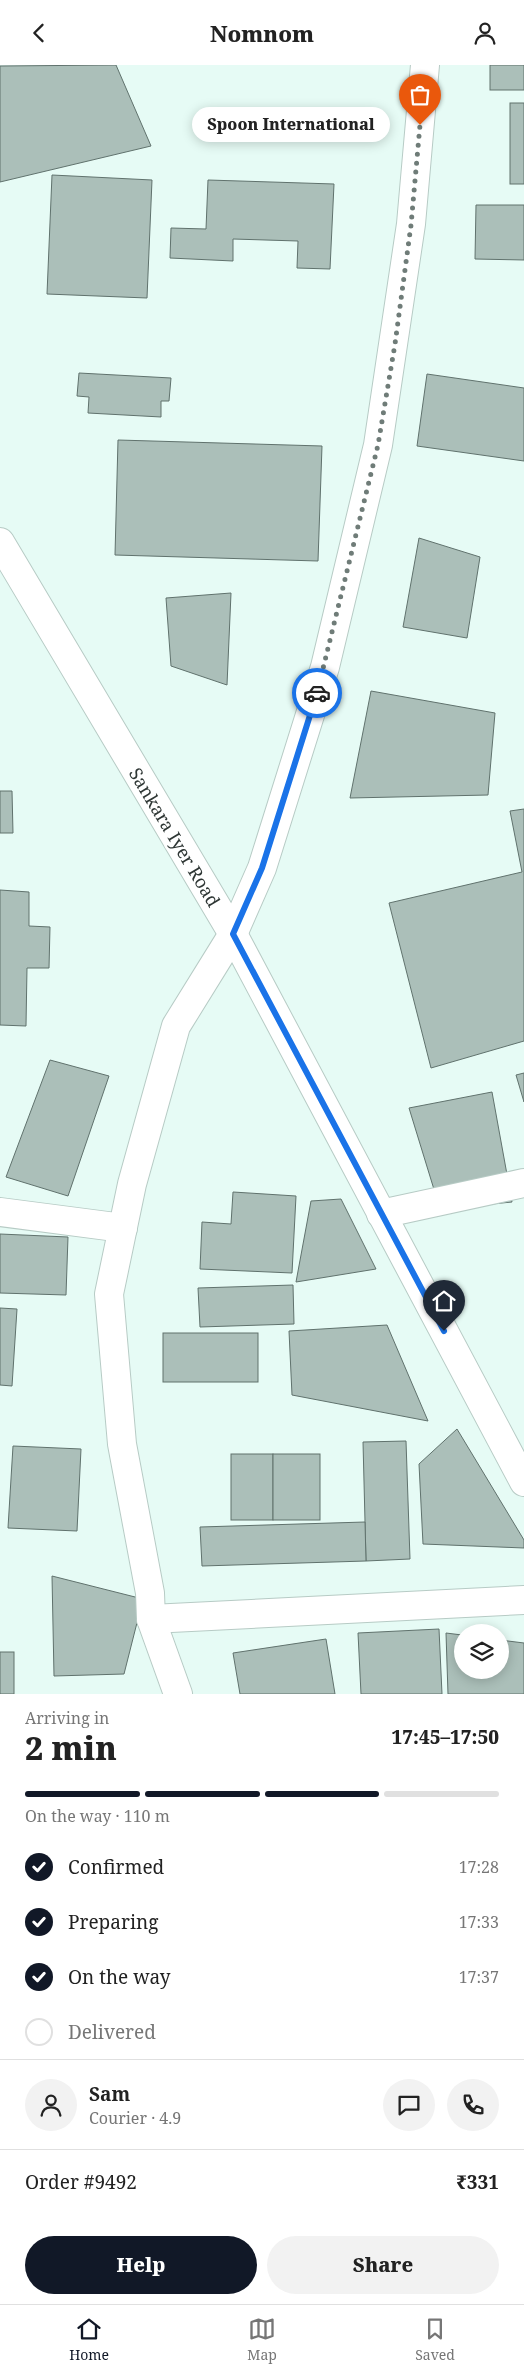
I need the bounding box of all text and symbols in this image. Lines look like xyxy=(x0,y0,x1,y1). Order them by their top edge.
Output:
text: Nomnom xyxy=(210,18,314,48)
icon: back xyxy=(25,19,53,47)
icon: person xyxy=(471,19,499,47)
pin xyxy=(399,74,441,125)
icon: bag xyxy=(406,81,434,109)
callout: Spoon International xyxy=(192,107,390,143)
text: Spoon International xyxy=(207,113,375,135)
courier xyxy=(292,668,342,718)
icon: car xyxy=(303,679,331,707)
street label: Sankara Iyer Road xyxy=(124,763,226,911)
pin xyxy=(423,1280,465,1331)
icon: home xyxy=(430,1287,458,1315)
map controls xyxy=(454,1624,509,1679)
button: layers xyxy=(454,1624,509,1679)
text: Arriving in xyxy=(25,1707,109,1729)
text: 17:45–17:50 xyxy=(391,1724,499,1750)
text: 2 min xyxy=(25,1726,117,1769)
text: On the way · 110 m xyxy=(25,1805,170,1827)
icon: check xyxy=(25,1853,53,1881)
text: Confirmed xyxy=(68,1854,164,1880)
text: 17:28 xyxy=(459,1856,499,1878)
icon: check xyxy=(25,1908,53,1936)
text: Preparing xyxy=(68,1909,158,1935)
text: 17:33 xyxy=(459,1911,499,1933)
icon: check xyxy=(25,1963,53,1991)
text: On the way xyxy=(68,1964,171,1990)
text: 17:37 xyxy=(459,1966,499,1988)
text: Delivered xyxy=(68,2019,156,2045)
button: person xyxy=(25,2079,77,2131)
button: chat xyxy=(383,2079,435,2131)
button: phone xyxy=(447,2079,499,2131)
text: Sam xyxy=(89,2081,130,2107)
text: Courier · 4.9 xyxy=(89,2107,181,2129)
text: Order #9492 xyxy=(25,2169,137,2195)
text: ₹331 xyxy=(456,2169,499,2195)
button: Help xyxy=(25,2236,257,2294)
button: Share xyxy=(267,2236,499,2294)
tab: Home xyxy=(69,2315,109,2364)
tab: Map xyxy=(247,2315,277,2364)
tab: Saved xyxy=(415,2315,455,2364)

